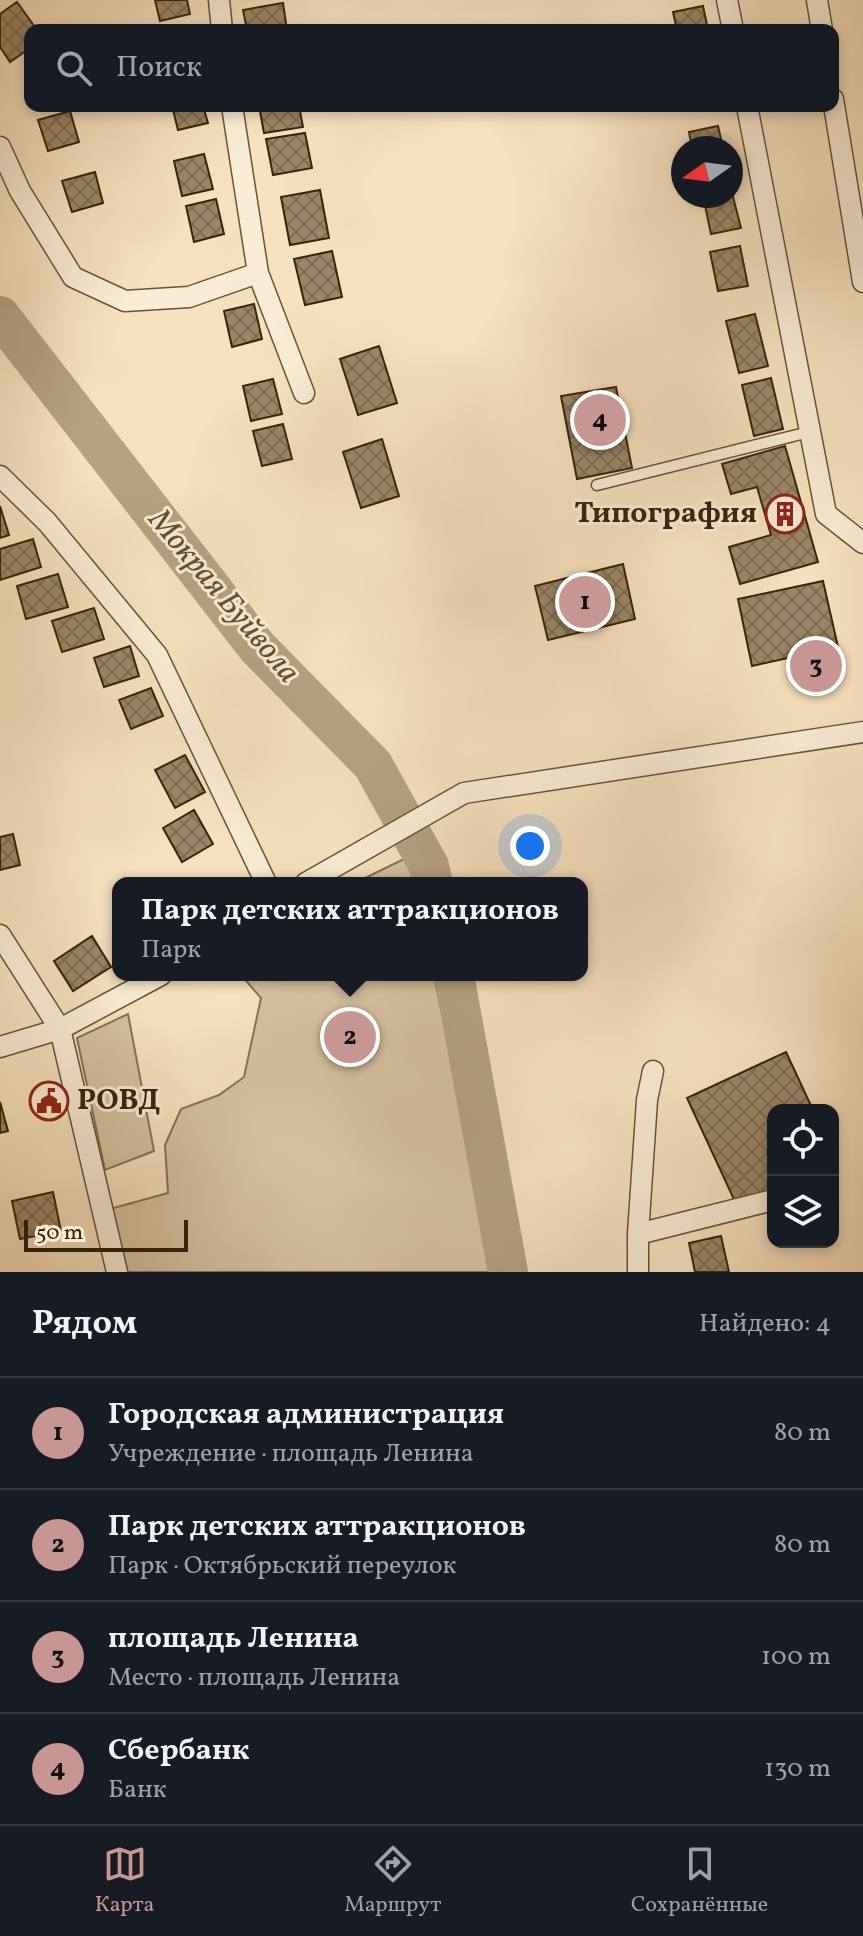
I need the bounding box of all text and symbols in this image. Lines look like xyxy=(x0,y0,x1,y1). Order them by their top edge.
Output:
search box xyxy=(24,24,839,112)
icon: search xyxy=(52,46,96,90)
text: Поиск xyxy=(116,47,202,89)
north arrow xyxy=(671,136,743,208)
pin: 4 xyxy=(574,390,626,450)
place label: Типография xyxy=(574,493,757,535)
building icon: Типография xyxy=(764,493,806,535)
water label: Мокрая Буйвола xyxy=(136,500,309,694)
pin: 1 xyxy=(559,572,611,632)
pin: 3 xyxy=(790,636,842,696)
your location xyxy=(510,826,550,866)
popup xyxy=(112,877,588,981)
text: Парк детских аттракционов xyxy=(141,890,559,932)
text: Парк xyxy=(141,932,201,968)
pin: 2 xyxy=(324,1007,376,1067)
public building icon: РОВД xyxy=(28,1080,70,1122)
place label: РОВД xyxy=(77,1080,161,1122)
map controls xyxy=(767,1104,839,1248)
button: locate xyxy=(767,1104,839,1176)
button: layers xyxy=(767,1176,839,1248)
scale bar xyxy=(24,1216,188,1252)
text: 50 m xyxy=(36,1218,83,1249)
text: Рядом xyxy=(32,1301,137,1348)
text: Найдено: 4 xyxy=(699,1306,831,1342)
text: Городская администрация xyxy=(108,1394,504,1436)
text: 1 xyxy=(53,1415,63,1451)
text: 80 m xyxy=(774,1415,831,1451)
text: Учреждение · площадь Ленина xyxy=(108,1436,474,1472)
text: Парк детских аттракционов xyxy=(108,1506,526,1548)
text: 2 xyxy=(51,1527,65,1563)
text: 80 m xyxy=(774,1527,831,1563)
text: Парк · Октябрьский переулок xyxy=(108,1548,456,1584)
text: площадь Ленина xyxy=(108,1618,359,1660)
text: 3 xyxy=(51,1639,65,1675)
text: 100 m xyxy=(761,1639,831,1675)
text: Место · площадь Ленина xyxy=(108,1660,400,1696)
text: Сбербанк xyxy=(108,1730,249,1772)
text: 4 xyxy=(50,1751,66,1787)
text: 130 m xyxy=(764,1751,831,1787)
text: Банк xyxy=(108,1772,167,1808)
tab: Карта xyxy=(95,1842,155,1921)
tab: Маршрут xyxy=(344,1842,441,1921)
tab: Сохранённые xyxy=(631,1842,768,1921)

